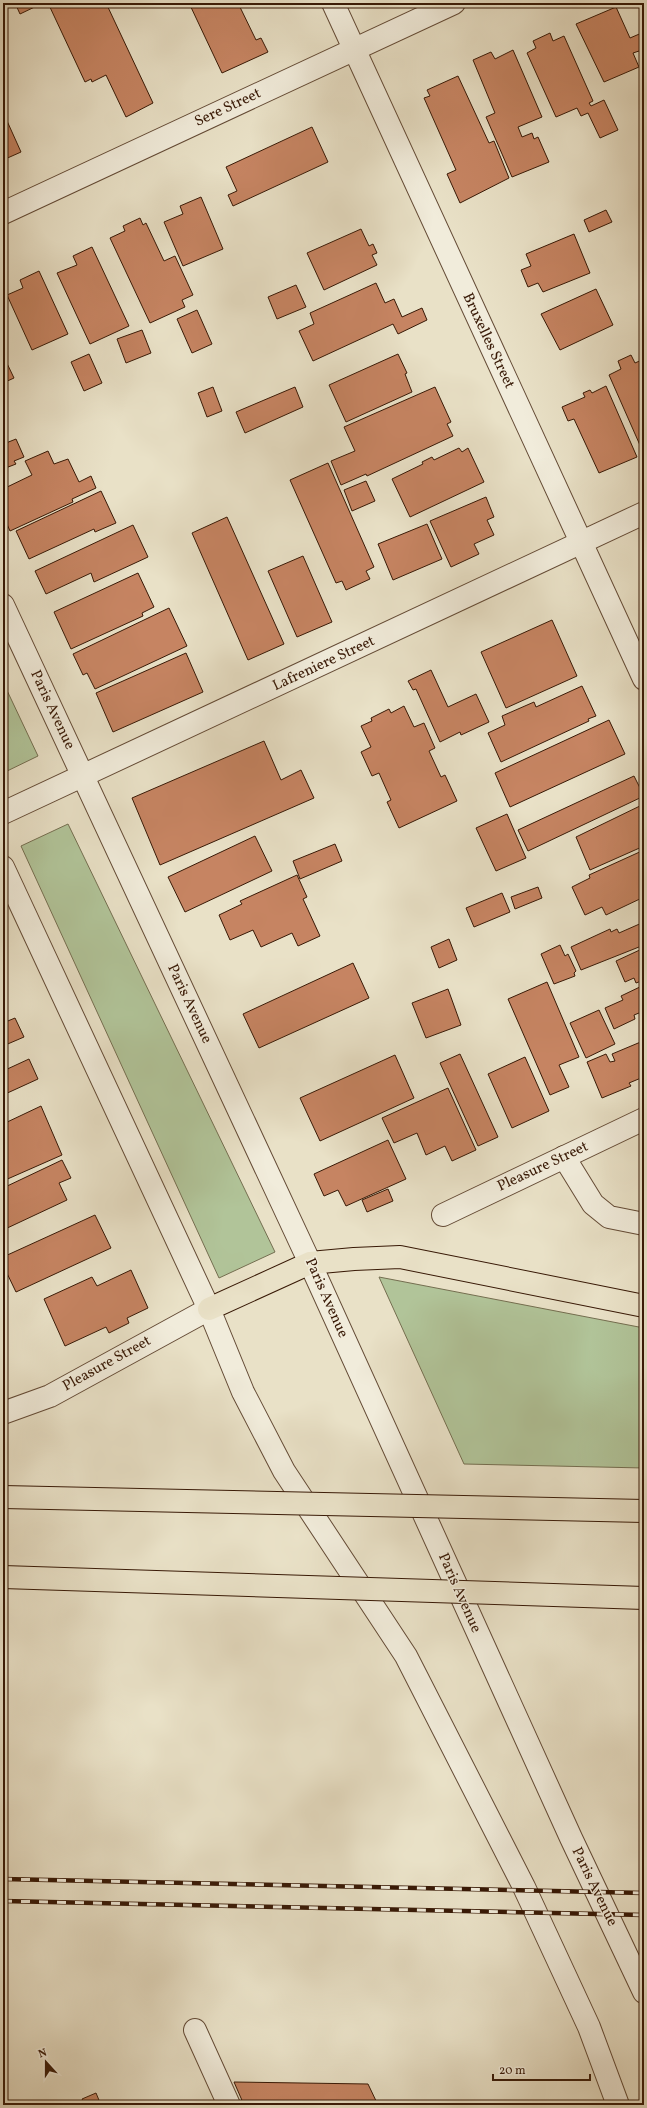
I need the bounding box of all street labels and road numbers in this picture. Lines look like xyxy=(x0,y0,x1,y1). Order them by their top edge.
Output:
street label: Sere Street xyxy=(191,83,265,133)
street label: Bruxelles Street xyxy=(457,290,519,392)
street label: Lafreniere Street xyxy=(269,631,379,697)
street label: Paris Avenue xyxy=(24,667,80,753)
street label: Paris Avenue xyxy=(161,961,217,1047)
street label: Pleasure Street xyxy=(494,1137,592,1197)
street label: Paris Avenue xyxy=(299,1255,353,1341)
street label: Pleasure Street xyxy=(59,1331,155,1397)
street label: Paris Avenue xyxy=(432,1550,486,1636)
street label: Paris Avenue xyxy=(566,1844,622,1930)

